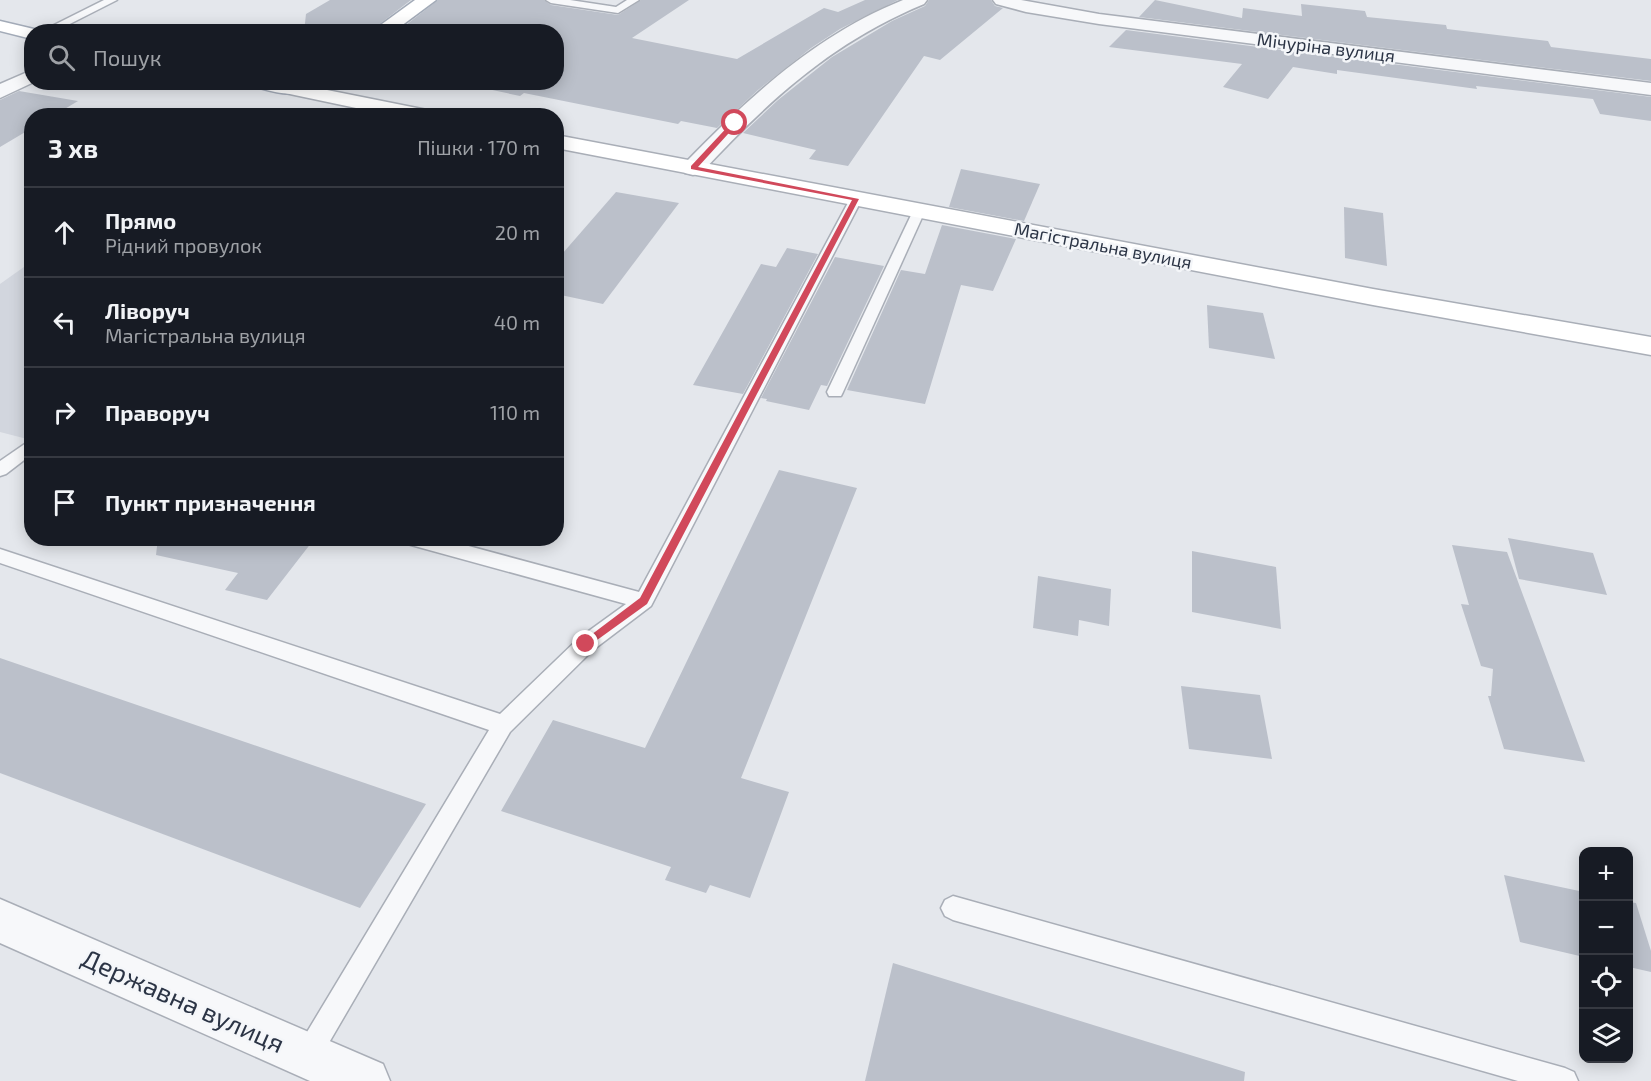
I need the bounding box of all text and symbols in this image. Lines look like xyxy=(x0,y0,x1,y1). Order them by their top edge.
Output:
search box xyxy=(24,24,564,90)
street label: Мічуріна вулиця xyxy=(1256,28,1396,66)
icon: search xyxy=(45,41,78,74)
text: Пошук xyxy=(93,44,162,70)
route start xyxy=(721,109,747,135)
text: 3 хв xyxy=(48,132,98,163)
text: Пішки · 170 m xyxy=(417,135,540,159)
text: Прямо xyxy=(105,207,176,233)
icon: ahead xyxy=(48,216,81,249)
street label: Магістральна вулиця xyxy=(1013,217,1194,273)
text: 20 m xyxy=(495,220,540,244)
text: Рідний провулок xyxy=(105,233,262,257)
text: Ліворуч xyxy=(105,297,190,323)
icon: left xyxy=(48,306,81,339)
text: 40 m xyxy=(494,310,540,334)
text: Магістральна вулиця xyxy=(105,323,306,347)
icon: right xyxy=(48,396,81,429)
text: Праворуч xyxy=(105,399,210,425)
text: 110 m xyxy=(490,400,540,424)
icon: arrive xyxy=(48,486,81,519)
text: Пункт призначення xyxy=(105,489,316,515)
route end xyxy=(572,630,598,656)
map controls xyxy=(1579,847,1633,1063)
button: + xyxy=(1579,847,1633,901)
button: − xyxy=(1579,901,1633,955)
street label: Державна вулиця xyxy=(77,941,290,1059)
button: locate xyxy=(1579,955,1633,1009)
button: layers xyxy=(1579,1009,1633,1063)

